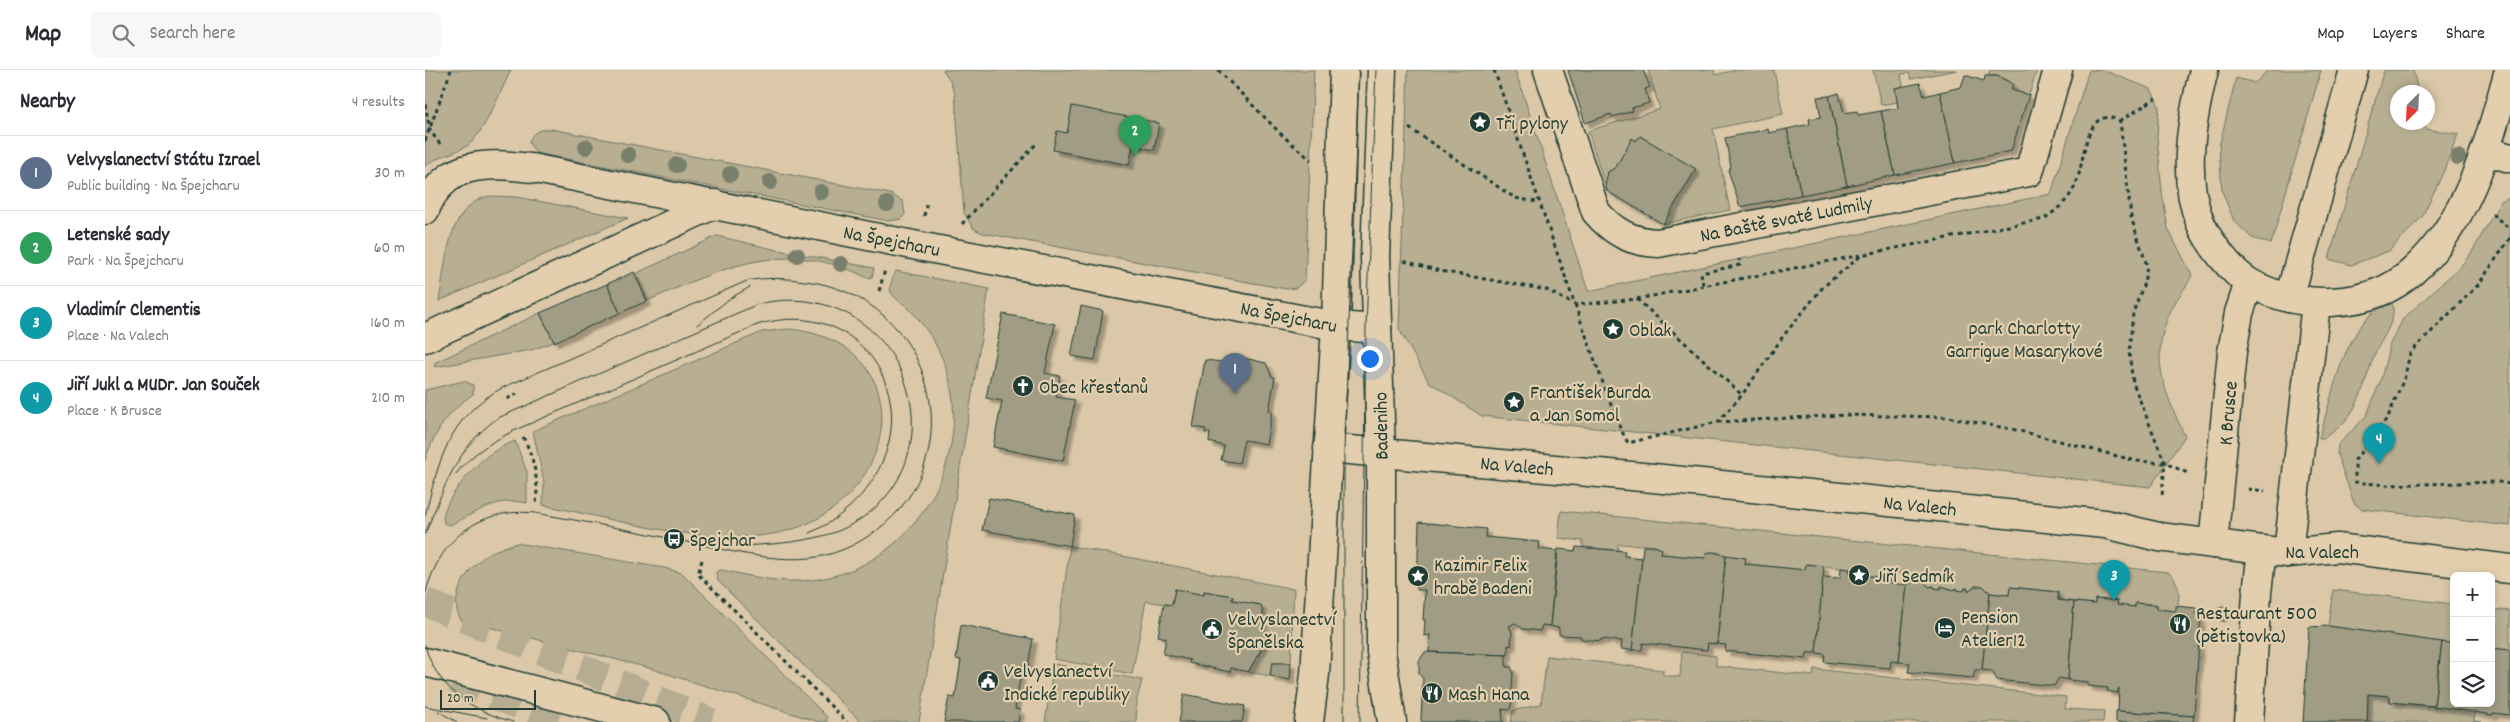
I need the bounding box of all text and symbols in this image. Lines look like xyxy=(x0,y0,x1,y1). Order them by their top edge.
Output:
search box xyxy=(91,12,441,57)
text: Map xyxy=(25,18,61,52)
icon: search xyxy=(109,21,137,49)
text: Search here xyxy=(149,21,235,48)
text: Map xyxy=(2317,22,2344,47)
text: Layers xyxy=(2372,22,2418,47)
text: Share xyxy=(2446,22,2485,47)
north arrow xyxy=(2390,85,2435,130)
text: Nearby xyxy=(20,88,75,118)
text: 4 results xyxy=(352,91,405,114)
place icon: Tři pylony xyxy=(1468,110,1492,134)
place label: Tři pylony xyxy=(1496,111,1569,139)
pin: 2 xyxy=(1119,115,1151,156)
text: Velvyslanectví Státu Izrael xyxy=(67,148,260,175)
text: 1 xyxy=(34,162,38,185)
text: 30 m xyxy=(375,162,405,185)
text: Public building · Na Špejcharu xyxy=(67,175,240,198)
street label: Na Baště svaté Ludmily xyxy=(1698,190,1876,251)
street label: Na Špejcharu xyxy=(841,220,942,266)
text: Letenské sady xyxy=(67,223,169,250)
text: 2 xyxy=(33,237,40,260)
text: 60 m xyxy=(374,237,405,260)
text: Park · Na Špejcharu xyxy=(67,250,184,273)
street label: Na Špejcharu xyxy=(1238,296,1339,342)
text: Vladimír Clementis xyxy=(67,298,201,325)
text: 3 xyxy=(32,312,40,335)
text: 160 m xyxy=(370,312,405,335)
park label: park Charlotty Garrigue Masarykové xyxy=(1945,316,2103,367)
place icon: Oblak xyxy=(1601,317,1625,341)
place label: Oblak xyxy=(1629,318,1671,346)
text: Place · Na Valech xyxy=(67,325,169,348)
your location xyxy=(1357,346,1383,372)
pin: 1 xyxy=(1219,353,1251,394)
text: Jiří Jukl a MUDr. Jan Souček xyxy=(67,373,260,400)
church icon: Obec křesťanů xyxy=(1011,374,1035,398)
place label: Obec křesťanů xyxy=(1039,375,1148,403)
place label: František Burda a Jan Somol xyxy=(1530,380,1651,431)
street label: K Brusce xyxy=(2213,380,2247,447)
text: 4 xyxy=(33,387,39,410)
text: 210 m xyxy=(371,387,405,410)
place icon: František Burda a Jan Somol xyxy=(1502,390,1526,414)
street label: Badeniho xyxy=(1368,392,1398,460)
text: Place · K Brusce xyxy=(67,400,162,423)
pin: 4 xyxy=(2363,423,2395,464)
street label: Na Valech xyxy=(1479,451,1555,485)
street label: Na Valech xyxy=(1882,490,1958,526)
bus stop icon: Špejchar xyxy=(662,527,686,551)
place label: Špejchar xyxy=(690,528,756,556)
street label: Na Valech xyxy=(2285,540,2359,568)
place label: Kazimir Felix hrabě Badeni xyxy=(1434,553,1532,604)
pin: 3 xyxy=(2098,560,2130,601)
place icon: Jiří Sedmík xyxy=(1847,563,1871,587)
place icon: Kazimir Felix hrabě Badeni xyxy=(1406,564,1430,588)
place label: Jiří Sedmík xyxy=(1875,564,1954,592)
map controls xyxy=(2450,572,2495,707)
button: + xyxy=(2450,572,2495,617)
place label: Restaurant 500 (pětistovka) xyxy=(2196,601,2317,652)
place label: Pension Atelier12 xyxy=(1961,605,2026,656)
place label: Velvyslanectví Španělska xyxy=(1228,607,1337,658)
restaurant icon: Restaurant 500 (pětistovka) xyxy=(2168,612,2192,636)
hotel icon: Pension Atelier12 xyxy=(1933,616,1957,640)
public building icon: Velvyslanectví Španělska xyxy=(1200,617,1224,641)
button: − xyxy=(2450,617,2495,662)
place label: Velvyslanectví Indické republiky xyxy=(1004,659,1130,710)
button: layers xyxy=(2450,662,2495,707)
public building icon: Velvyslanectví Indické republiky xyxy=(976,669,1000,693)
restaurant icon: Mash Hana xyxy=(1420,681,1444,705)
place label: Mash Hana xyxy=(1448,682,1530,710)
scale bar xyxy=(440,687,536,710)
text: 20 m xyxy=(447,689,474,709)

